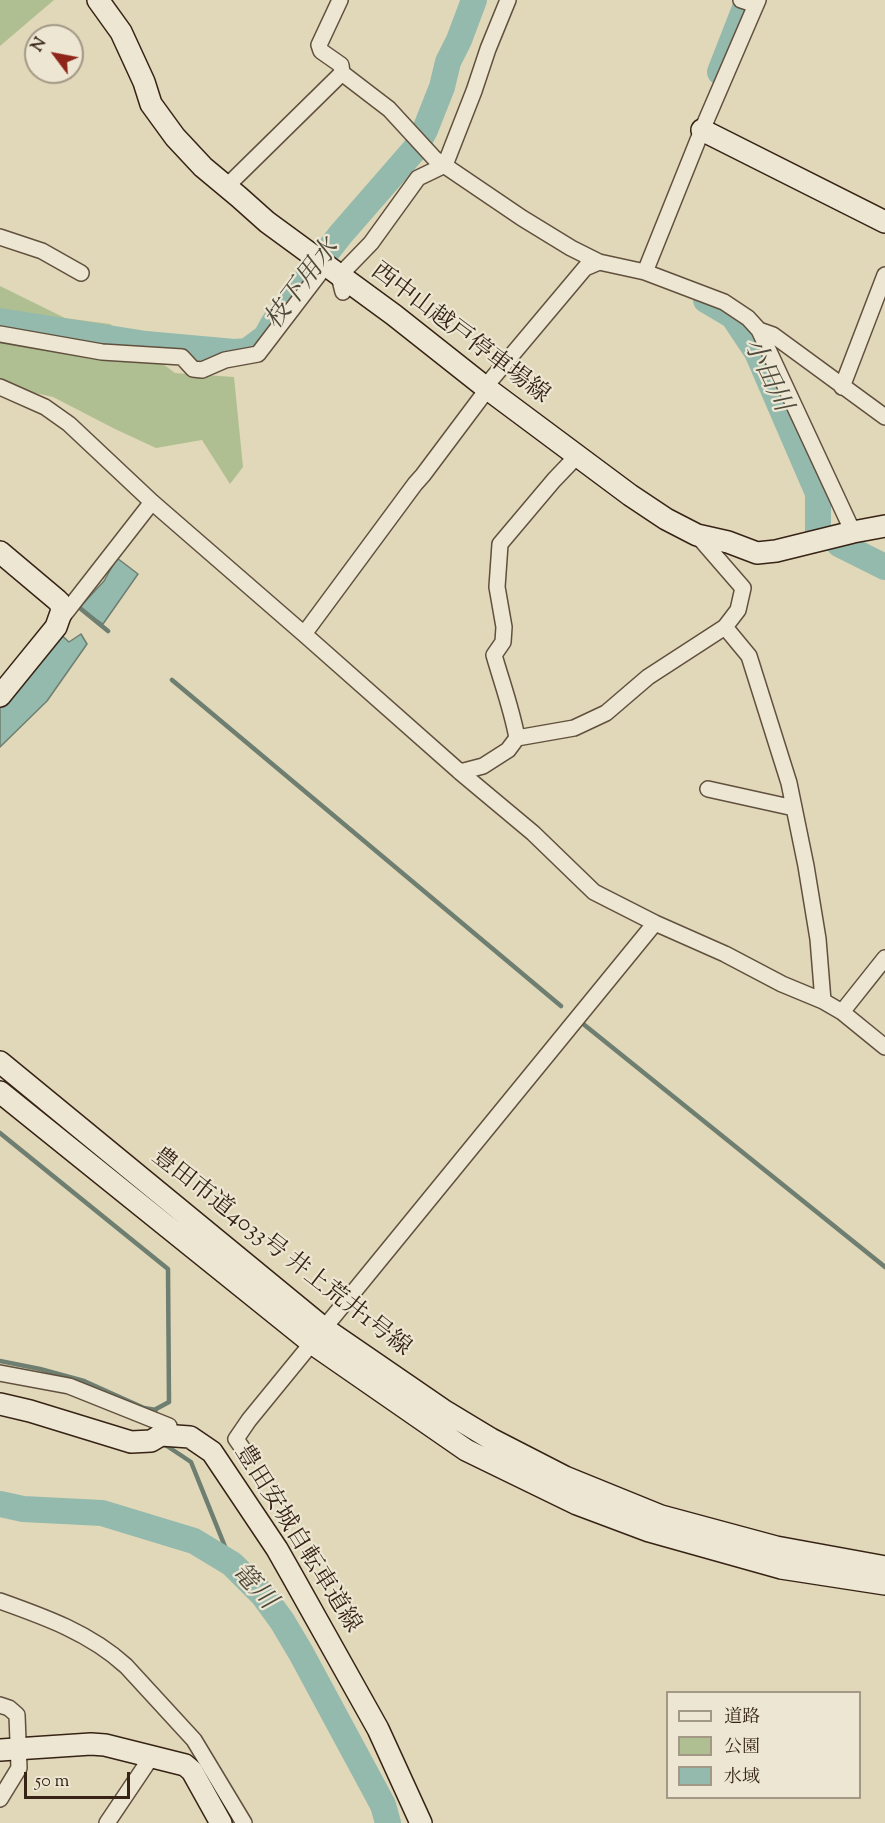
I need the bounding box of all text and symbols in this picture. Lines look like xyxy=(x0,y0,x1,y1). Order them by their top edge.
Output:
north arrow xyxy=(24,24,84,84)
text: N xyxy=(27,34,53,57)
water label: 枝下用水 xyxy=(260,235,348,337)
street label: 西中山越戸停車場線 xyxy=(364,259,554,411)
water label: 小田川 xyxy=(734,334,796,418)
street label: 豊田市道4033号 井上荒井1号線 xyxy=(145,1144,415,1364)
street label: 豊田安城自転車道線 xyxy=(227,1441,365,1639)
water label: 篭川 xyxy=(223,1558,281,1618)
legend xyxy=(666,1691,861,1799)
text: 道路 xyxy=(724,1705,760,1731)
text: 公園 xyxy=(724,1735,760,1761)
scale bar xyxy=(27,1760,134,1798)
text: 水域 xyxy=(724,1765,760,1791)
text: 50 m xyxy=(35,1769,69,1795)

